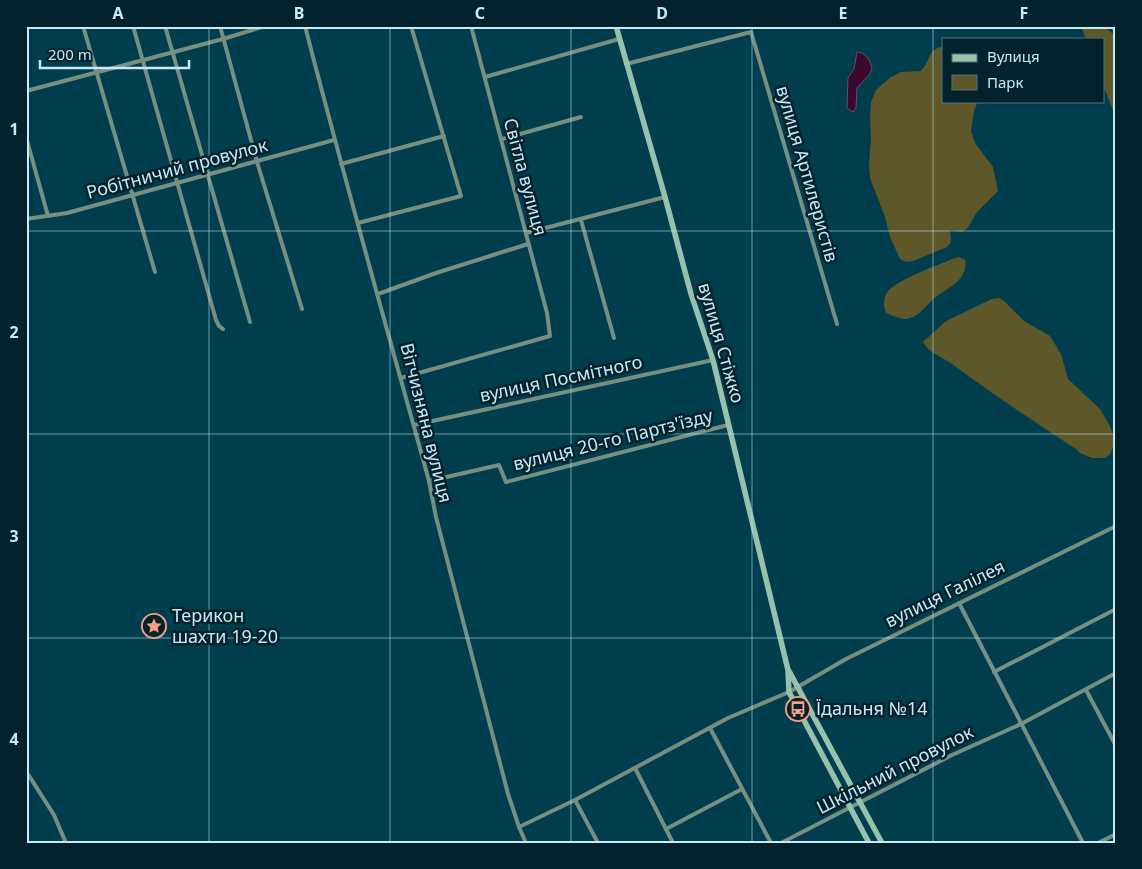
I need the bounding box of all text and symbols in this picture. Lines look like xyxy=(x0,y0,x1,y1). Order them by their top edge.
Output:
text: A xyxy=(112,2,124,24)
text: B xyxy=(294,2,304,24)
text: C xyxy=(475,2,485,24)
text: D xyxy=(656,2,668,24)
text: E xyxy=(839,2,848,24)
text: F xyxy=(1020,2,1028,24)
scale bar xyxy=(40,38,189,70)
legend xyxy=(942,38,1104,102)
text: 200 m xyxy=(48,44,92,64)
text: Вулиця xyxy=(987,46,1040,66)
text: Парк xyxy=(987,72,1023,92)
street label: вулиця Артилеристів xyxy=(771,83,845,265)
street label: Світла вулиця xyxy=(499,115,553,238)
text: 1 xyxy=(9,118,19,140)
street label: Робітничий провулок xyxy=(84,132,270,204)
street label: вулиця Стіжко xyxy=(693,280,751,406)
text: 2 xyxy=(9,321,19,343)
street label: Вітчизняна вулиця xyxy=(396,340,458,505)
street label: вулиця Посмітного xyxy=(477,349,644,407)
street label: вулиця 20-го Партз'їзду xyxy=(511,402,716,475)
text: 3 xyxy=(9,525,19,547)
street label: вулиця Галілея xyxy=(881,554,1008,632)
place label: Терикон шахти 19-20 xyxy=(172,603,278,648)
place icon: Терикон шахти 19-20 xyxy=(141,613,167,639)
bus stop icon: Їдальня №14 xyxy=(785,696,811,722)
place label: Їдальня №14 xyxy=(816,696,928,720)
street label: Шкільний провулок xyxy=(812,719,977,819)
text: 4 xyxy=(9,728,19,750)

